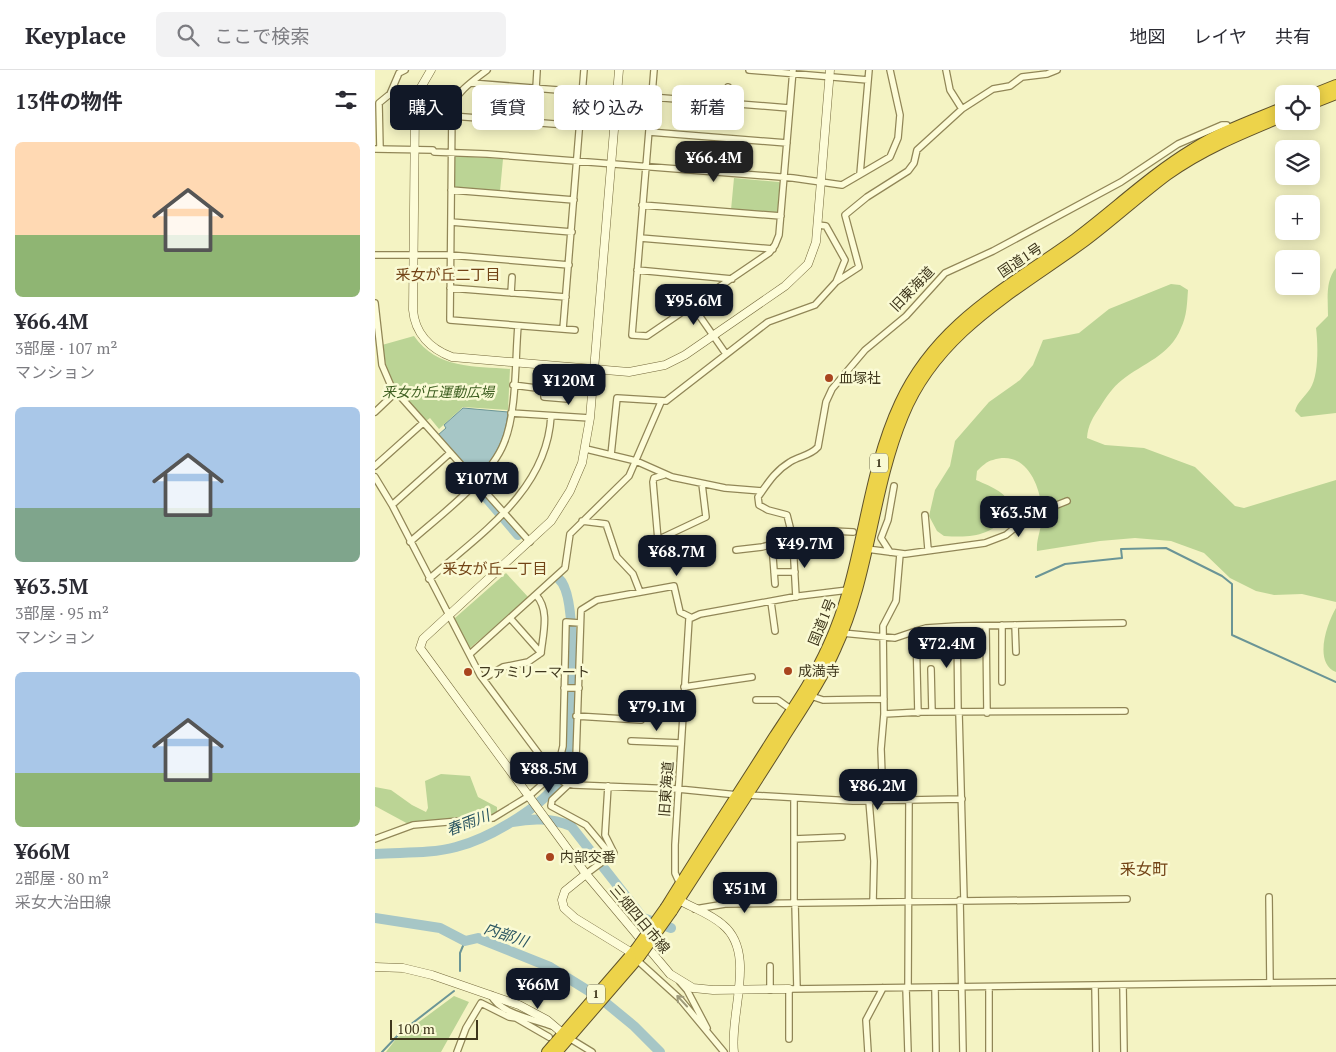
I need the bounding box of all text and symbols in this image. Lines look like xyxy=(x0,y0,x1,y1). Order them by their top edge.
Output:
search box xyxy=(156,12,506,57)
text: Keyplace xyxy=(25,19,126,51)
icon: search xyxy=(174,21,202,49)
text: ここで検索 xyxy=(214,23,309,48)
text: 地図 xyxy=(1130,24,1166,48)
text: レイヤ xyxy=(1194,24,1247,48)
text: 共有 xyxy=(1275,24,1311,48)
chip: 購入 xyxy=(390,85,462,130)
chip: 賃貸 xyxy=(472,85,544,130)
chip: 絞り込み xyxy=(554,85,662,130)
chip: 新着 xyxy=(672,85,744,130)
map controls xyxy=(1275,85,1320,295)
button: locate xyxy=(1275,85,1320,130)
icon: filters xyxy=(332,86,360,114)
text: 13件の物件 xyxy=(15,87,123,115)
pin: ¥66.4M xyxy=(673,140,755,183)
button: layers xyxy=(1275,140,1320,185)
text: ¥66.4M xyxy=(686,146,742,168)
icon: home xyxy=(143,175,233,265)
button: + xyxy=(1275,195,1320,240)
street label: 国道1号 xyxy=(994,238,1046,281)
button: − xyxy=(1275,250,1320,295)
street label: 旧東海道 xyxy=(885,262,938,315)
district label: 釆女が丘二丁目 xyxy=(395,264,501,284)
pin: ¥95.6M xyxy=(653,284,735,326)
text: ¥95.6M xyxy=(666,289,722,311)
text: ¥66.4M xyxy=(15,307,88,335)
text: 3部屋 · 107 m² xyxy=(15,337,117,359)
text: マンション xyxy=(15,361,95,383)
pin: ¥120M xyxy=(534,364,604,406)
place label: 血塚社 xyxy=(839,368,881,387)
text: ¥120M xyxy=(543,369,595,391)
marker: 血塚社 xyxy=(823,372,835,384)
park label: 釆女が丘運動広場 xyxy=(382,382,496,401)
icon: home xyxy=(143,440,233,530)
road number: 1 xyxy=(870,453,888,472)
pin: ¥107M xyxy=(447,462,517,504)
text: ¥107M xyxy=(456,467,508,489)
pin: ¥63.5M xyxy=(978,496,1060,538)
text: ¥63.5M xyxy=(991,501,1047,523)
pin: ¥49.7M xyxy=(764,526,846,569)
text: ¥49.7M xyxy=(777,532,833,554)
pin: ¥68.7M xyxy=(636,534,718,577)
text: ¥68.7M xyxy=(649,540,705,562)
district label: 釆女が丘一丁目 xyxy=(442,558,548,578)
text: ¥63.5M xyxy=(15,572,88,600)
street label: 国道1号 xyxy=(803,595,840,648)
text: 3部屋 · 95 m² xyxy=(15,602,109,624)
text: マンション xyxy=(15,626,95,648)
pin: ¥72.4M xyxy=(906,626,988,669)
text: ¥72.4M xyxy=(919,632,975,654)
place label: 成満寺 xyxy=(798,661,840,680)
place label: ファミリーマート xyxy=(478,662,590,681)
marker: 成満寺 xyxy=(782,665,794,677)
marker: ファミリーマート xyxy=(462,666,474,678)
pin: ¥79.1M xyxy=(616,690,698,732)
text: ¥79.1M xyxy=(629,695,685,717)
icon: home xyxy=(143,705,233,795)
pin: ¥88.5M xyxy=(508,752,590,794)
text: ¥88.5M xyxy=(521,757,577,779)
street label: 旧東海道 xyxy=(654,760,677,818)
pin: ¥86.2M xyxy=(837,768,919,811)
text: ¥86.2M xyxy=(850,774,906,796)
water label: 春雨川 xyxy=(443,804,494,839)
text: ¥66M xyxy=(15,837,70,865)
place label: 内部交番 xyxy=(560,847,616,866)
marker: 内部交番 xyxy=(544,851,556,863)
district label: 釆女町 xyxy=(1120,858,1168,880)
text: 2部屋 · 80 m² xyxy=(15,867,109,889)
pin: ¥51M xyxy=(715,872,775,914)
text: ¥51M xyxy=(724,877,766,899)
street label: 三畑四日市線 xyxy=(606,880,675,957)
text: 采女大治田線 xyxy=(15,891,111,913)
water label: 内部川 xyxy=(482,917,533,951)
pin: ¥66M xyxy=(508,968,568,1010)
text: ¥66M xyxy=(517,973,559,995)
road number: 1 xyxy=(587,984,605,1004)
one-way arrow xyxy=(676,995,688,1008)
scale bar xyxy=(390,1017,477,1040)
text: 100 m xyxy=(397,1019,435,1038)

